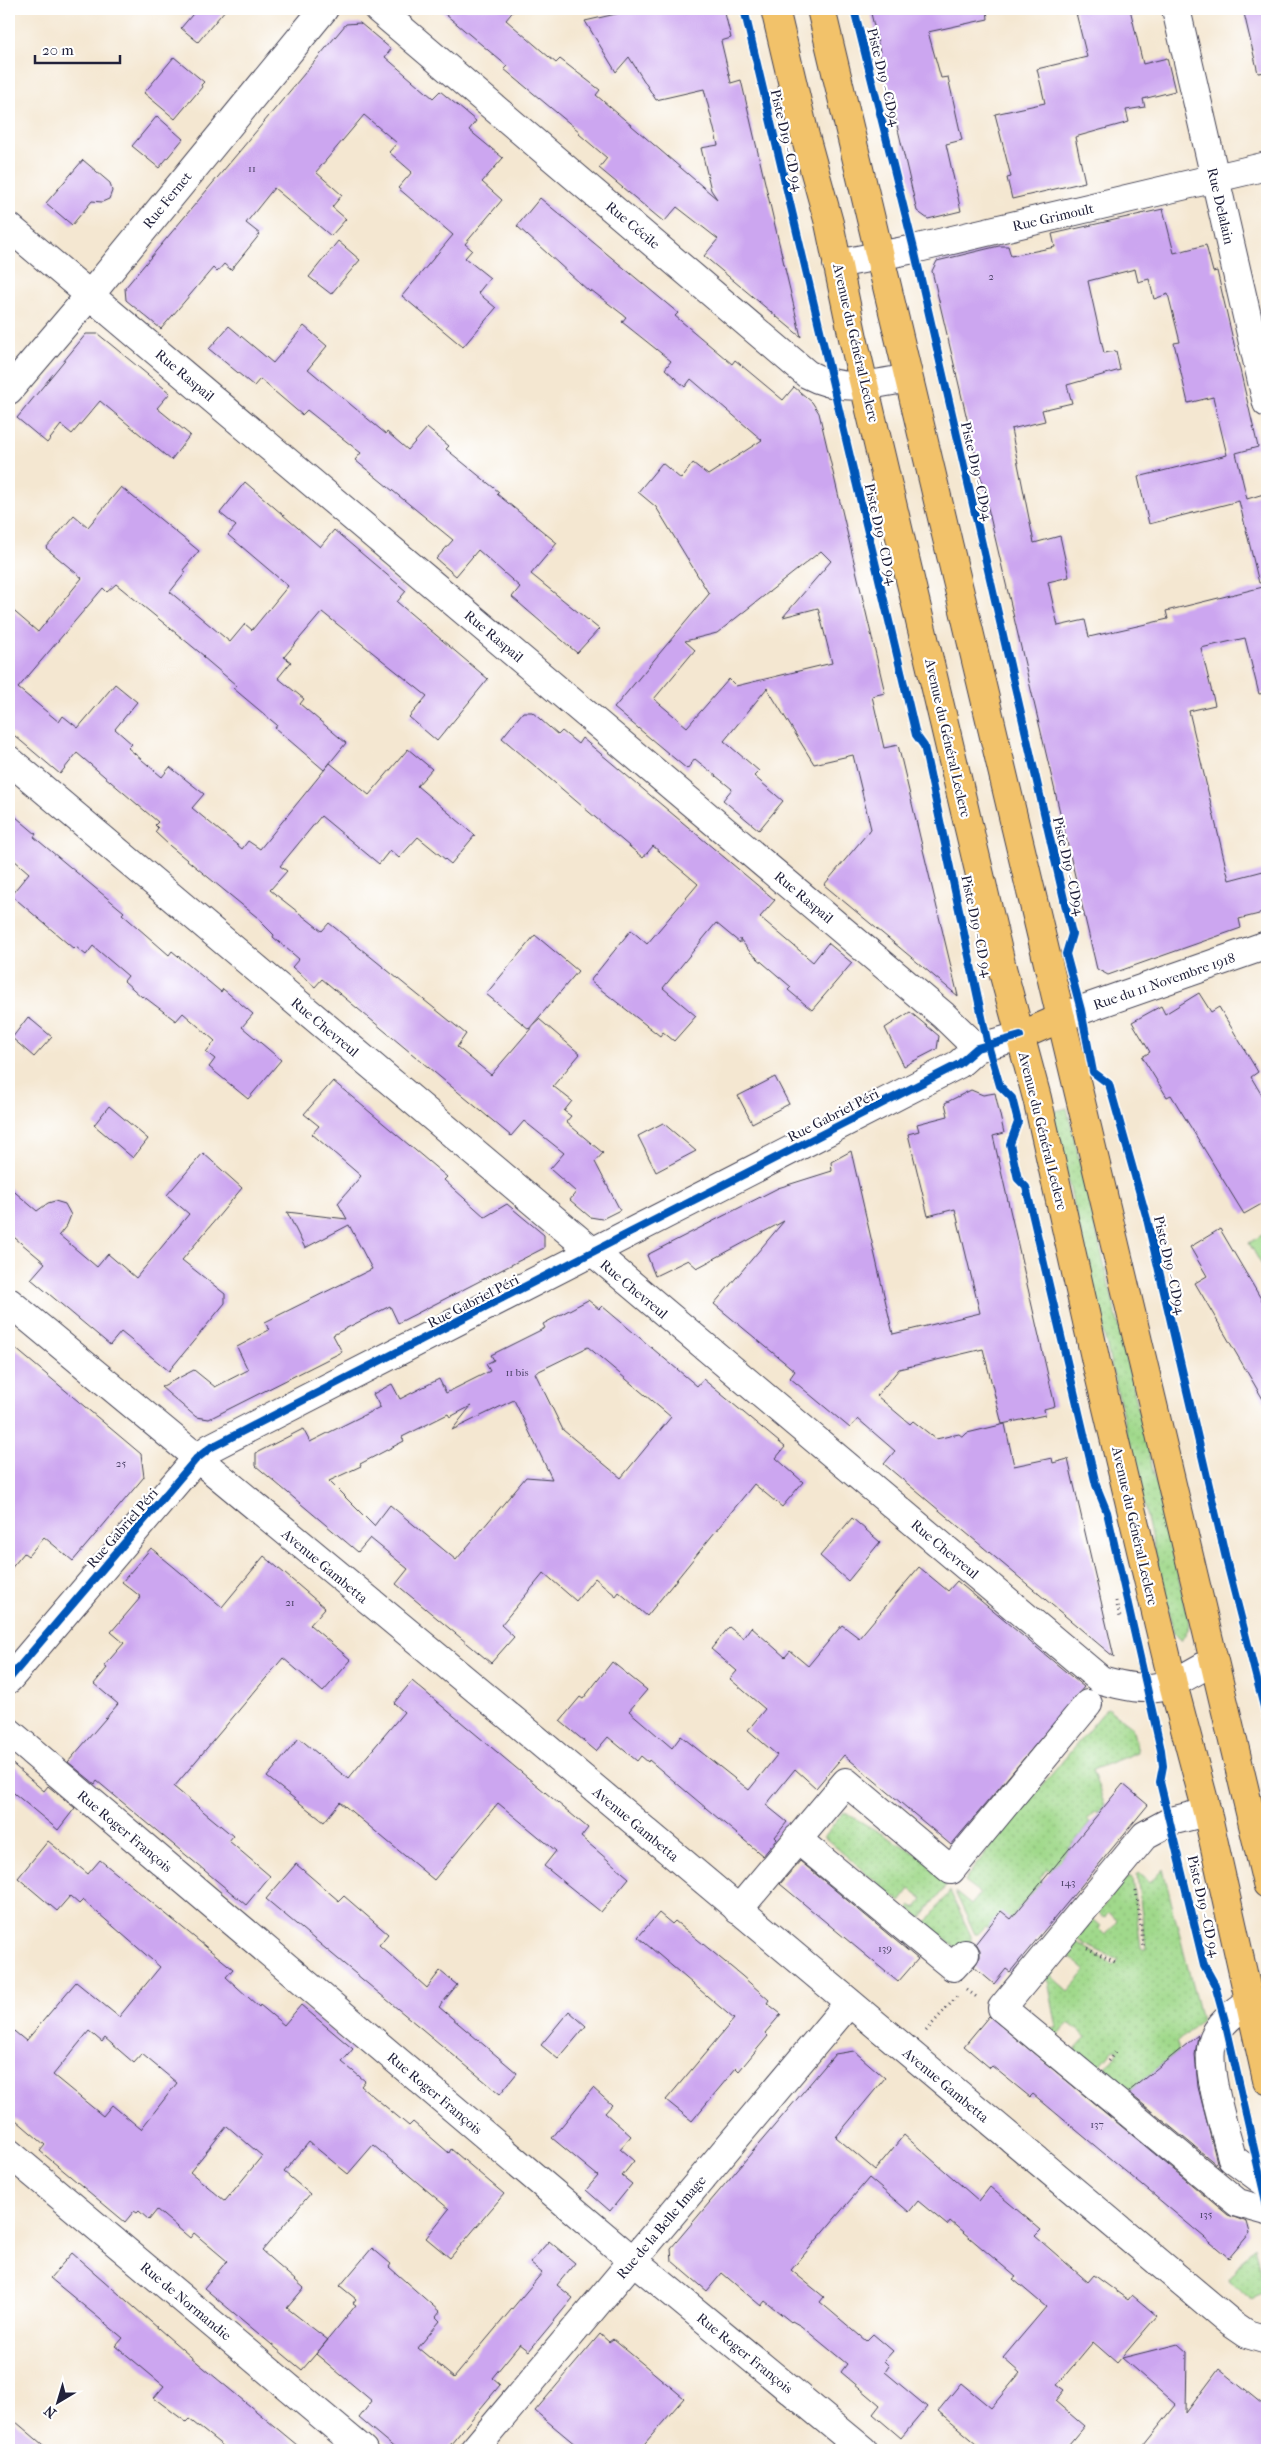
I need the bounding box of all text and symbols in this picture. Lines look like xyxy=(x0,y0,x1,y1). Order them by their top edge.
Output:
street label: Piste D19 - CD94 xyxy=(863,26,904,129)
scale bar xyxy=(35,32,120,64)
text: 20 m xyxy=(42,41,74,59)
street label: Piste D19 - CD 94 xyxy=(767,88,807,193)
house number: 11 xyxy=(248,162,256,175)
street label: Rue Delalain xyxy=(1203,166,1238,246)
street label: Rue Fernet xyxy=(139,169,195,232)
street label: Rue Cécile xyxy=(602,198,663,253)
street label: Rue Grimoult xyxy=(1011,200,1095,235)
street label: Avenue du Général Leclerc xyxy=(829,261,882,424)
house number: 2 xyxy=(988,270,994,283)
street label: Rue Raspail xyxy=(152,346,218,405)
street label: Piste D19 - CD94 xyxy=(957,420,996,523)
street label: Piste D19 - CD 94 xyxy=(861,482,901,587)
street label: Rue Raspail xyxy=(461,607,527,666)
street label: Avenue du Général Leclerc xyxy=(921,656,974,819)
street label: Piste D19 - CD94 xyxy=(1049,815,1088,918)
street label: Rue Raspail xyxy=(771,868,837,927)
street label: Piste D19 - CD 94 xyxy=(957,874,996,979)
street label: Rue du 11 Novembre 1918 xyxy=(1091,949,1237,1014)
street label: Rue Chevreul xyxy=(287,994,362,1061)
street label: Avenue du Général Leclerc xyxy=(1014,1049,1070,1212)
street label: Rue Gabriel Péri xyxy=(785,1085,882,1146)
street label: Piste D19 - CD94 xyxy=(1150,1214,1189,1317)
street label: Rue Chevreul xyxy=(596,1256,671,1323)
street label: Rue Gabriel Péri xyxy=(425,1271,522,1332)
house number: 11 bis xyxy=(505,1366,529,1379)
street label: Avenue du Général Leclerc xyxy=(1108,1444,1161,1607)
house number: 25 xyxy=(116,1457,126,1470)
street label: Rue Gabriel Péri xyxy=(83,1485,162,1572)
street label: Rue Chevreul xyxy=(907,1516,982,1583)
street label: Avenue Gambetta xyxy=(278,1525,371,1608)
house number: 21 xyxy=(285,1596,295,1609)
street label: Avenue Gambetta xyxy=(589,1783,682,1866)
street label: Rue Roger François xyxy=(74,1787,176,1876)
street label: Piste D19 - CD 94 xyxy=(1184,1854,1224,1959)
house number: 143 xyxy=(1061,1876,1075,1889)
house number: 139 xyxy=(878,1942,892,1955)
street label: Avenue Gambetta xyxy=(899,2044,992,2127)
street label: Rue Roger François xyxy=(384,2049,486,2138)
house number: 137 xyxy=(1090,2118,1104,2131)
street label: Rue de la Belle Image xyxy=(613,2172,710,2283)
house number: 135 xyxy=(1199,2208,1213,2221)
street label: Rue de Normandie xyxy=(137,2258,235,2344)
street label: Rue Roger François xyxy=(693,2309,796,2397)
north arrow xyxy=(32,2376,82,2426)
text: N xyxy=(41,2402,60,2422)

